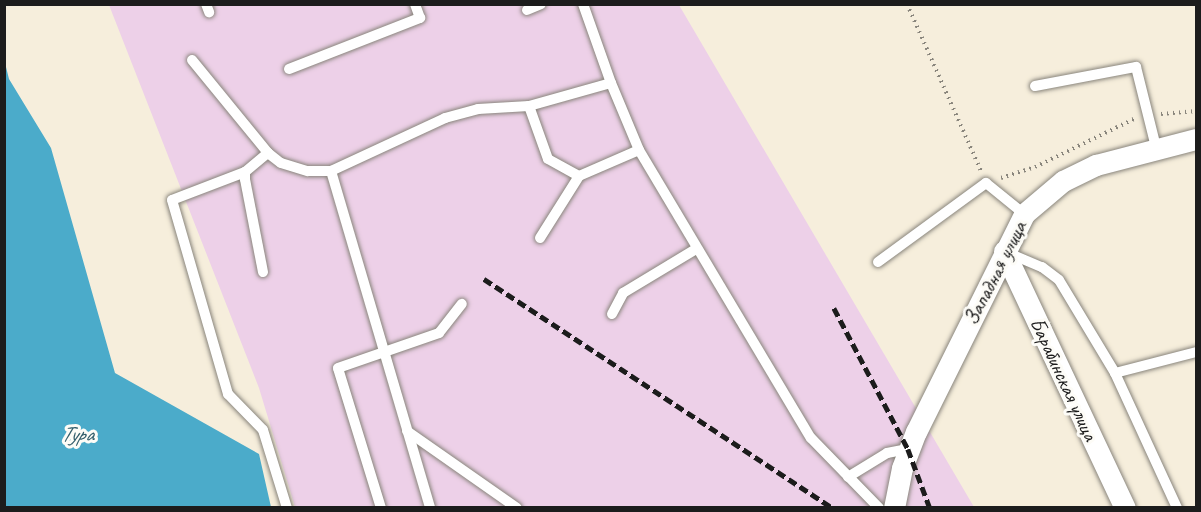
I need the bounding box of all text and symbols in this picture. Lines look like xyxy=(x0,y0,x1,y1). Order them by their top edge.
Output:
street label: Западная улица xyxy=(958,216,1032,330)
street label: Барабинская улица xyxy=(1024,313,1104,445)
water label: Тура xyxy=(61,422,93,448)

